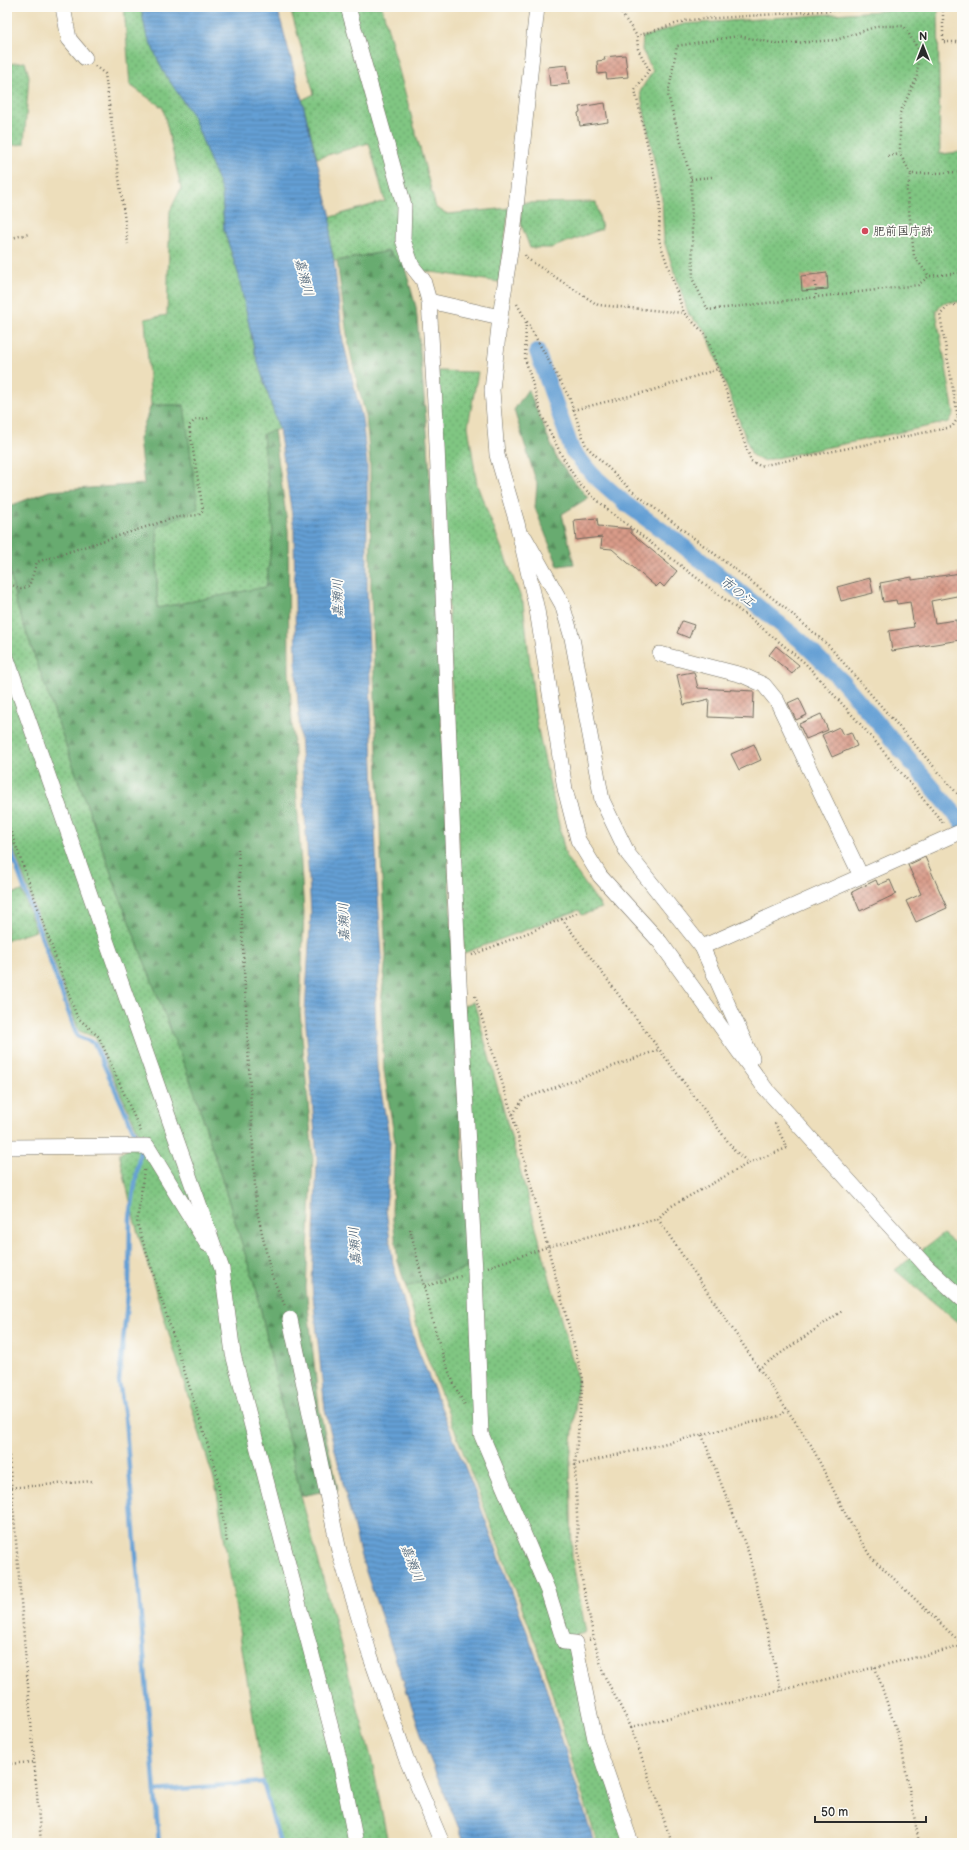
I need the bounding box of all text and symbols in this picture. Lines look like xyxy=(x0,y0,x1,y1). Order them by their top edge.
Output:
north arrow xyxy=(903,26,943,66)
text: N xyxy=(919,30,927,43)
place label: 肥前国庁跡 xyxy=(873,224,933,239)
marker: 肥前国庁跡 xyxy=(860,226,870,236)
water label: 嘉瀬川 xyxy=(291,256,317,298)
water label: 市の江 xyxy=(717,573,758,611)
water label: 嘉瀬川 xyxy=(330,578,346,618)
water label: 嘉瀬川 xyxy=(335,902,353,942)
water label: 嘉瀬川 xyxy=(346,1226,364,1266)
water label: 嘉瀬川 xyxy=(398,1542,427,1584)
scale bar xyxy=(815,1798,926,1824)
text: 50 m xyxy=(821,1805,848,1820)

